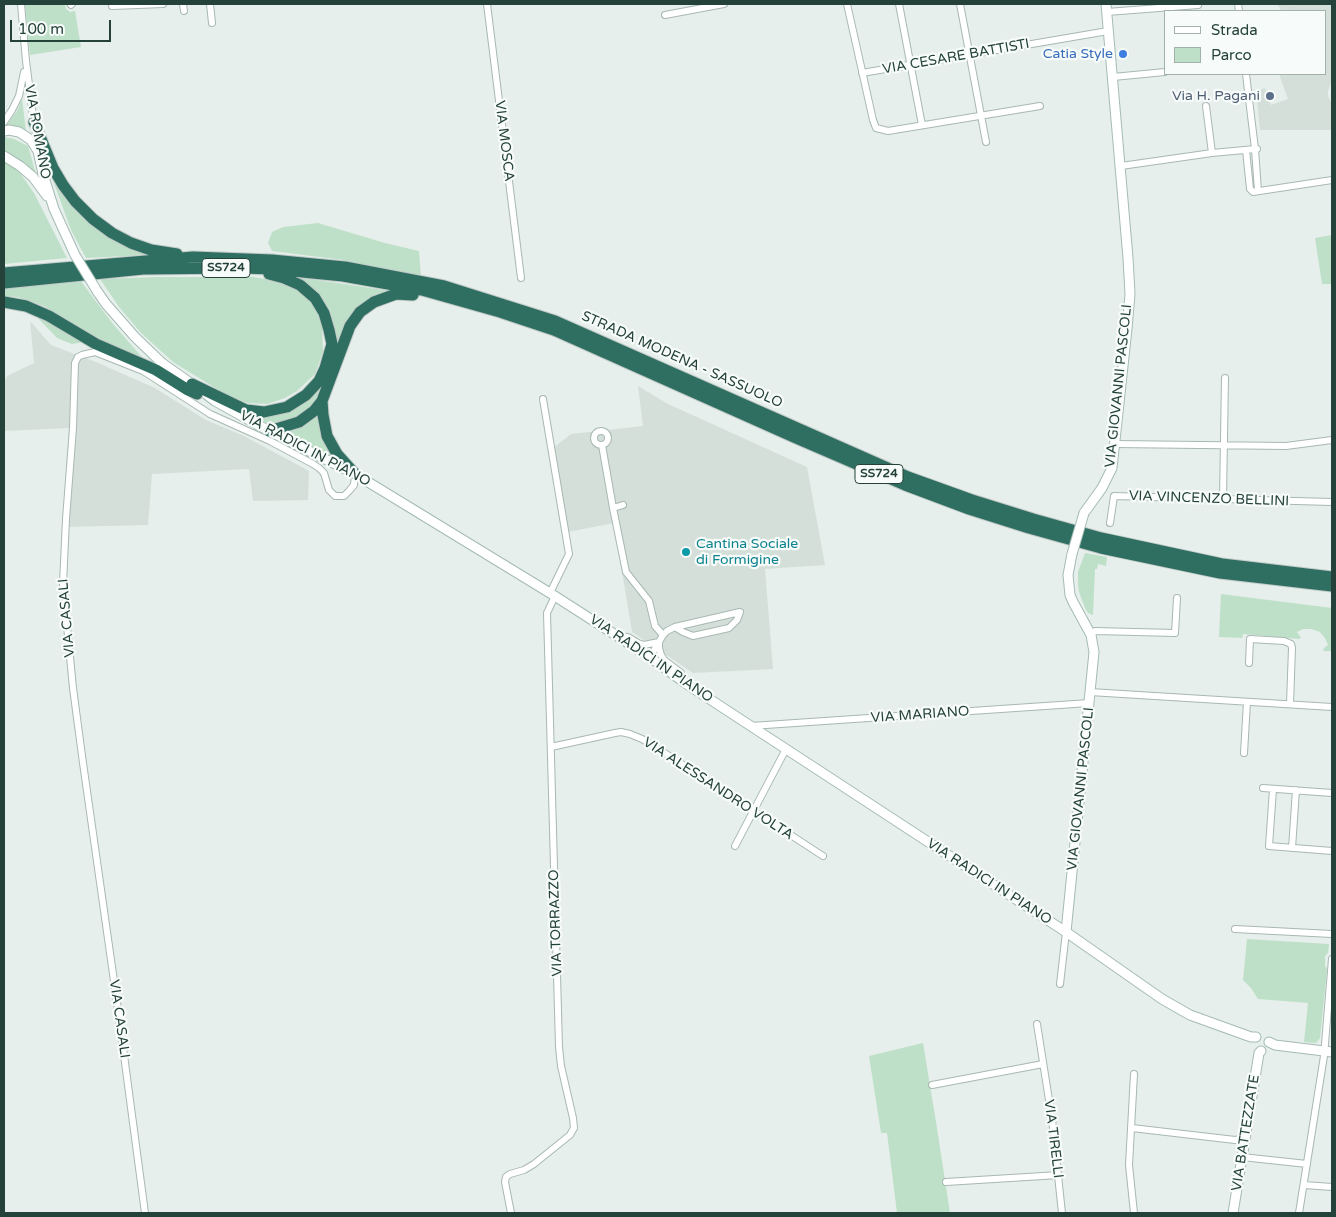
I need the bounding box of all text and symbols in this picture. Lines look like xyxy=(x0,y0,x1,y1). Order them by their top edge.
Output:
scale bar xyxy=(12,10,114,42)
legend xyxy=(1164,10,1326,75)
text: 100 m xyxy=(18,20,64,38)
text: Strada xyxy=(1211,21,1258,39)
street label: VIA CESARE BATTISTI xyxy=(881,36,1031,78)
place label: Catia Style xyxy=(1043,46,1113,62)
text: Parco xyxy=(1211,46,1252,64)
marker: Catia Style xyxy=(1117,48,1129,60)
street label: VIA ROMANO xyxy=(20,83,54,181)
place label: Via H. Pagani xyxy=(1172,88,1260,104)
marker: Via H. Pagani xyxy=(1264,90,1276,102)
street label: VIA MOSCA xyxy=(491,100,517,182)
road number: SS724 xyxy=(202,258,250,278)
street label: VIA GIOVANNI PASCOLI xyxy=(1102,304,1136,468)
street label: STRADA MODENA - SASSUOLO xyxy=(579,308,785,412)
street label: VIA RADICI IN PIANO xyxy=(237,407,373,491)
road number: SS724 xyxy=(855,464,903,484)
street label: VIA VINCENZO BELLINI xyxy=(1128,488,1290,510)
place label: Cantina Sociale di Formigine xyxy=(696,536,798,568)
marker: Cantina Sociale di Formigine xyxy=(680,546,692,558)
street label: VIA CASALI xyxy=(55,578,79,658)
street label: VIA RADICI IN PIANO xyxy=(586,611,716,707)
street label: VIA MARIANO xyxy=(870,703,970,727)
street label: VIA GIOVANNI PASCOLI xyxy=(1064,707,1098,871)
street label: VIA ALESSANDRO VOLTA xyxy=(640,734,796,844)
street label: VIA RADICI IN PIANO xyxy=(923,835,1055,929)
street label: VIA TORRAZZO xyxy=(546,869,566,977)
street label: VIA CASALI xyxy=(105,979,133,1059)
street label: VIA BATTEZZATE xyxy=(1228,1073,1264,1193)
street label: VIA TIRELLI xyxy=(1040,1099,1066,1179)

